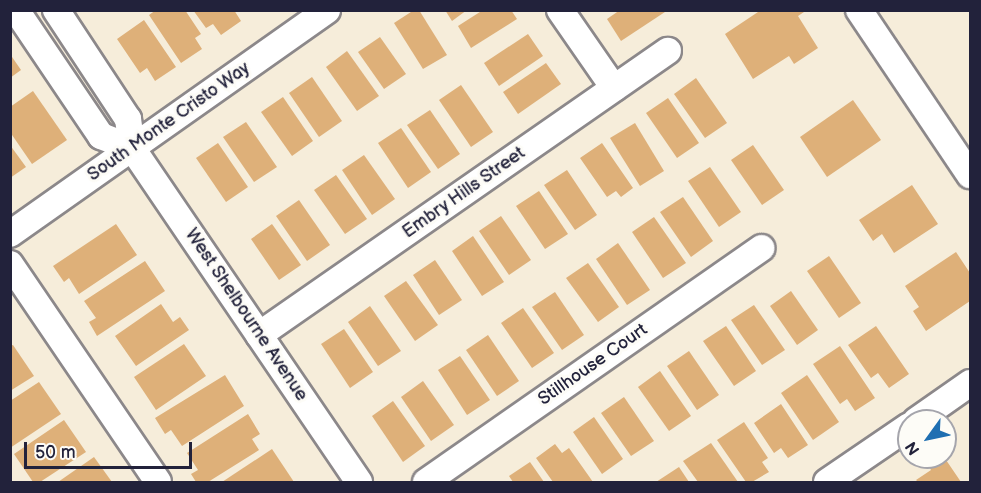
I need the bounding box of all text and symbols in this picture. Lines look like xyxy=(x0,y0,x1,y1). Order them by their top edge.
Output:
street label: South Monte Cristo Way xyxy=(83,58,255,186)
street label: Embry Hills Street xyxy=(398,142,530,244)
street label: West Shelbourne Avenue xyxy=(180,225,312,405)
street label: Stillhouse Court xyxy=(534,319,652,411)
north arrow xyxy=(897,409,957,469)
scale bar xyxy=(27,430,195,468)
text: N xyxy=(902,438,924,458)
text: 50 m xyxy=(35,442,76,463)

